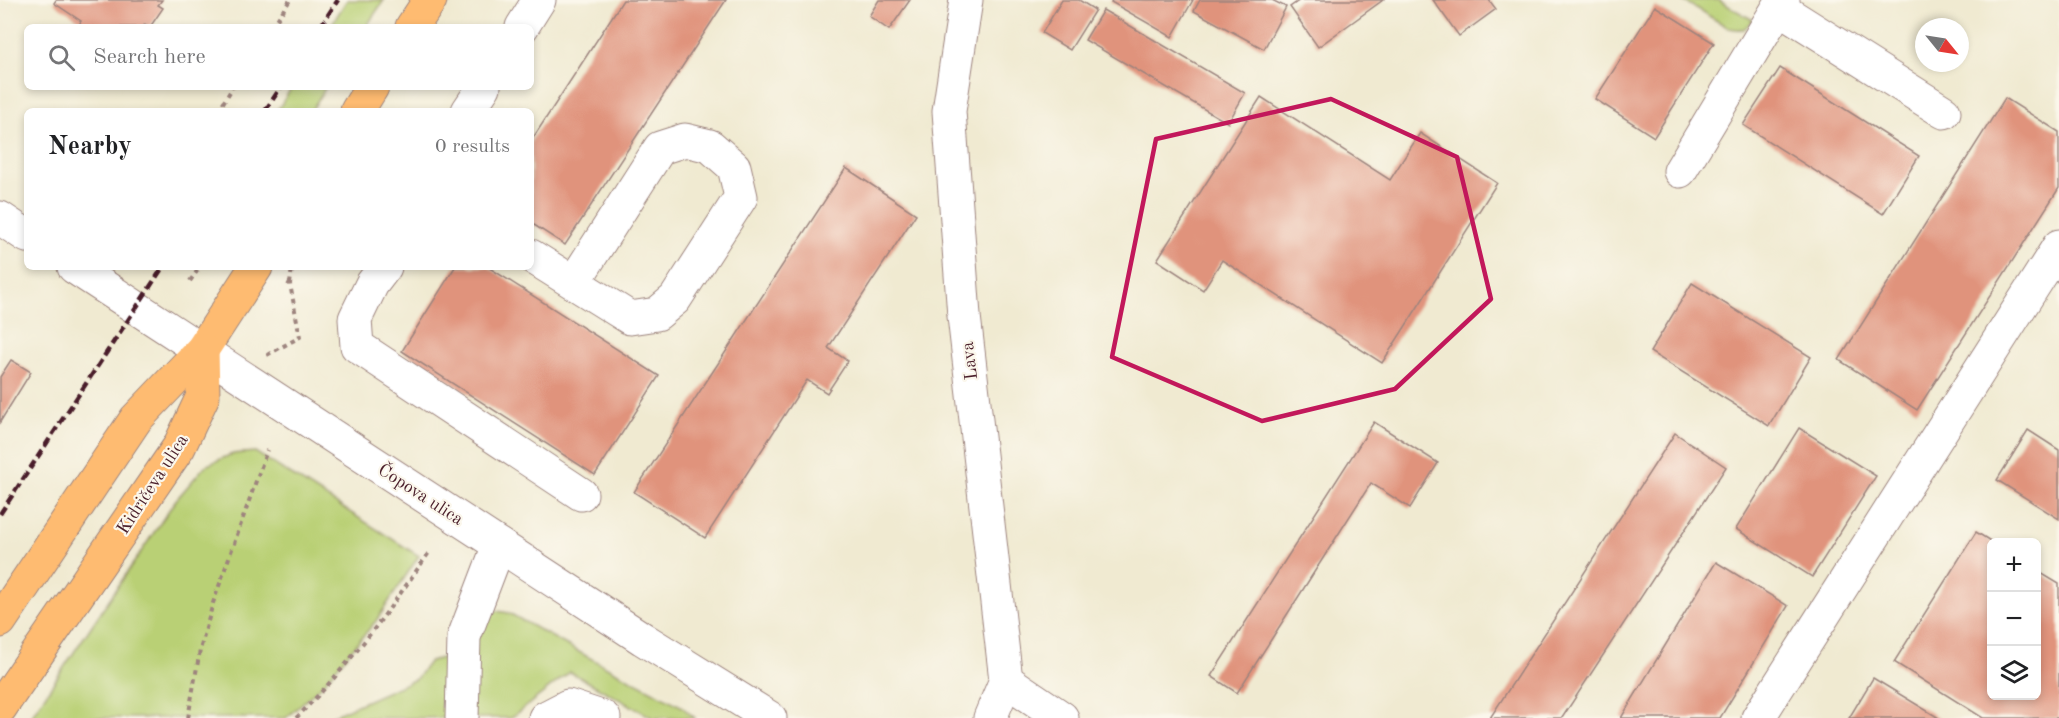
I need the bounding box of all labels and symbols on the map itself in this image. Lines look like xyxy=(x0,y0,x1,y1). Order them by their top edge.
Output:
north arrow xyxy=(1915,18,1969,72)
street label: Lava xyxy=(959,341,981,381)
street label: Kidričeva ulica xyxy=(114,431,192,538)
street label: Čopova ulica xyxy=(375,457,469,529)

